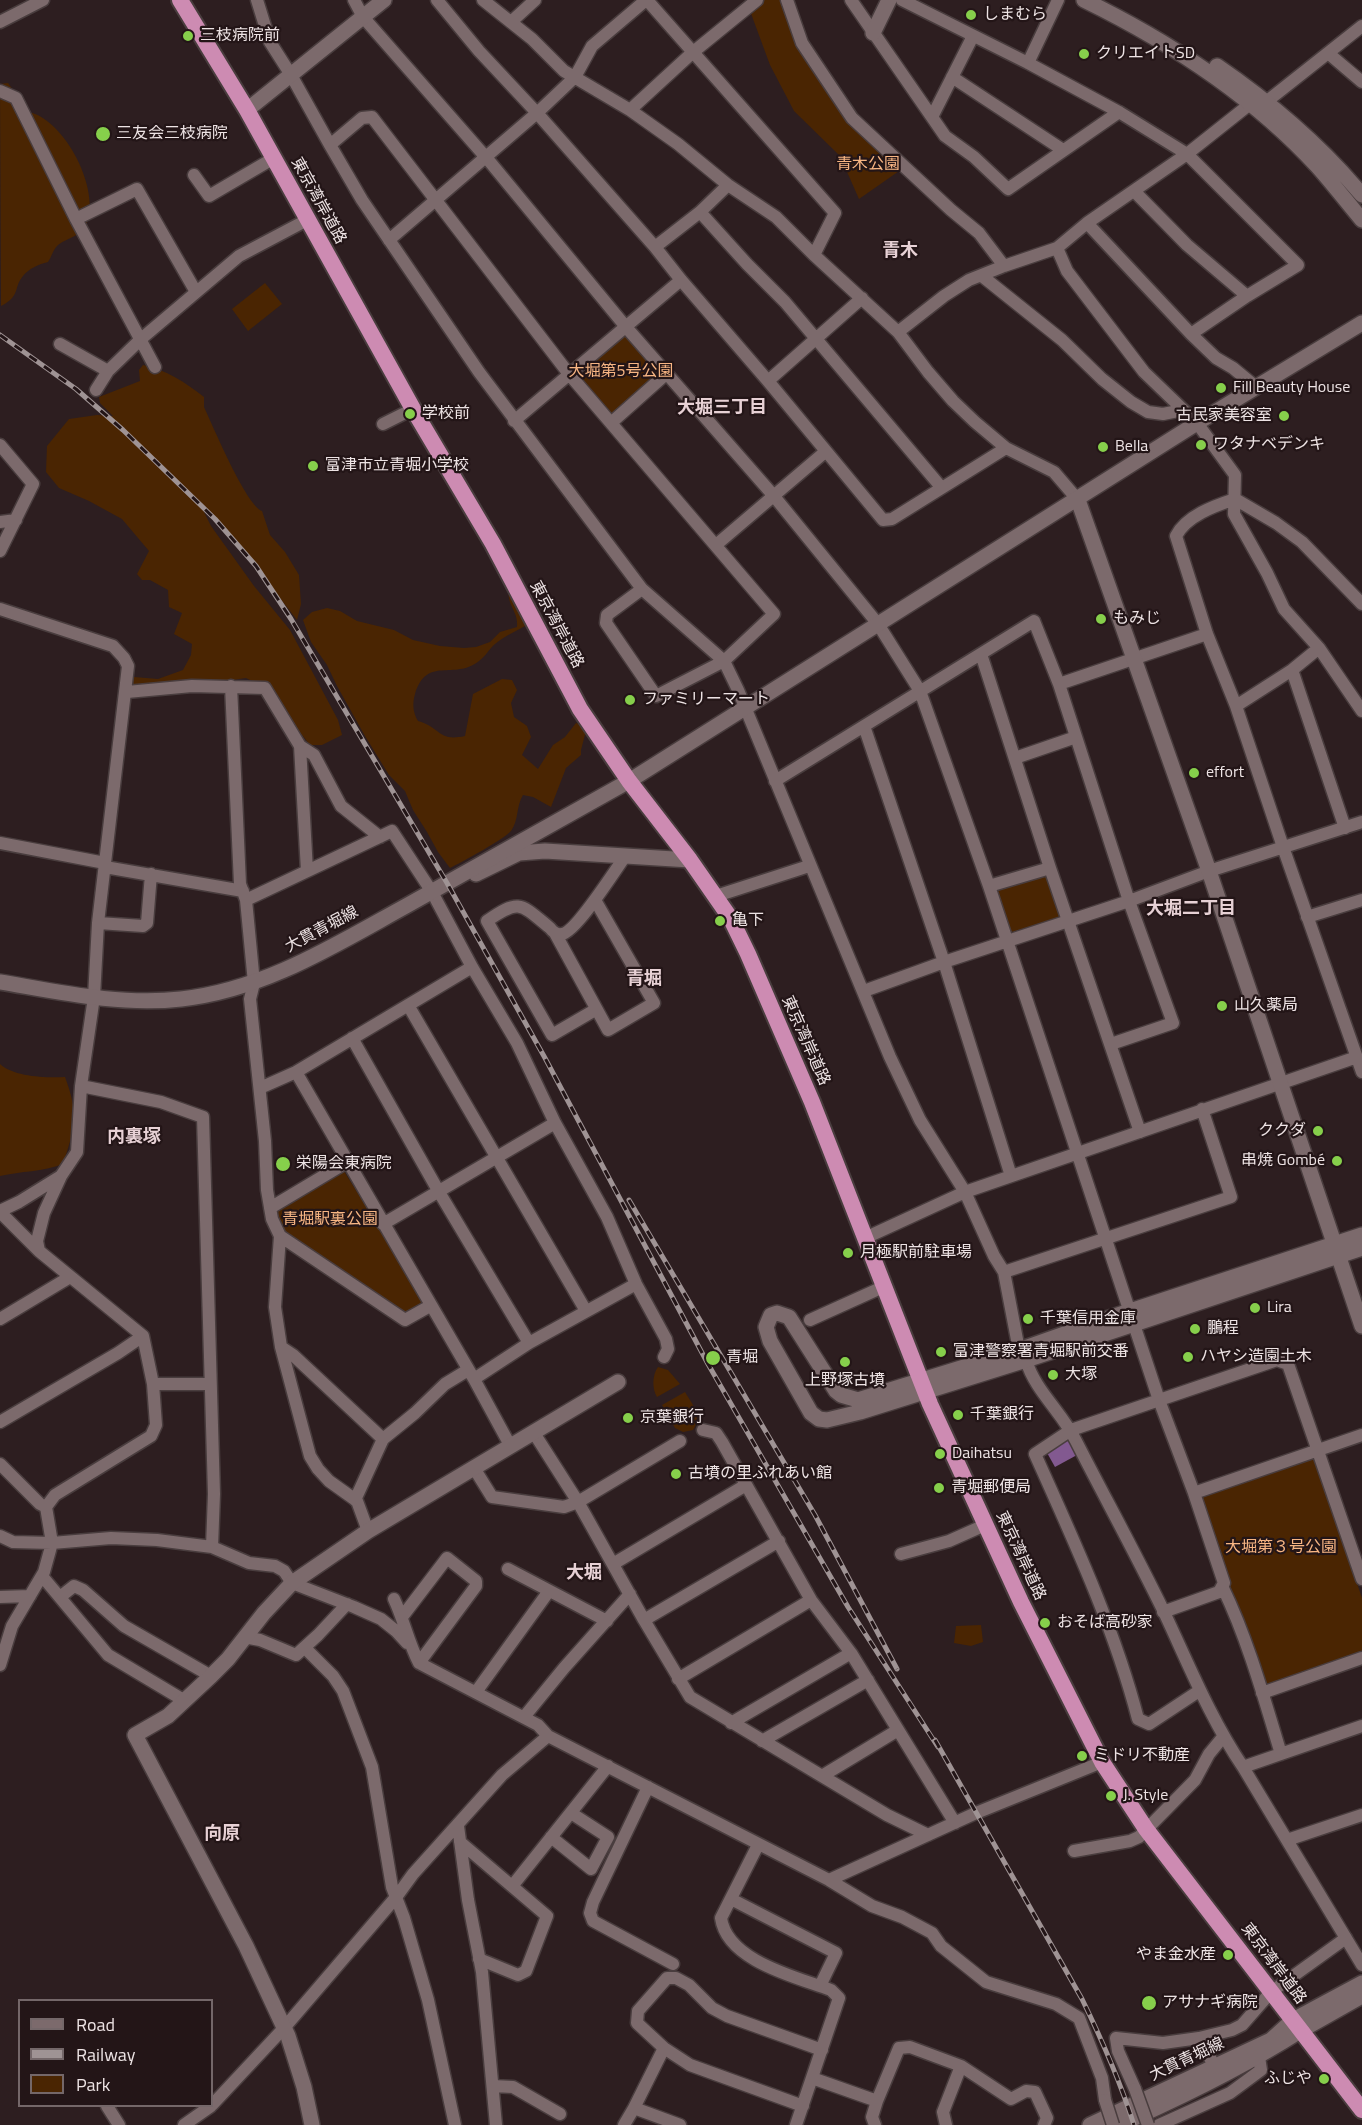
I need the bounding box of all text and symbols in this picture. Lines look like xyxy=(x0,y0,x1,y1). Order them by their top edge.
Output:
place label: しまむら xyxy=(983,5,1047,25)
marker: しまむら xyxy=(964,8,978,22)
place label: 三枝病院前 xyxy=(200,26,280,46)
marker: 三枝病院前 xyxy=(181,29,195,43)
place label: クリエイトSD xyxy=(1096,44,1195,64)
marker: クリエイトSD xyxy=(1077,47,1091,61)
place label: 三友会三枝病院 xyxy=(116,124,228,144)
marker: 三友会三枝病院 xyxy=(94,125,112,143)
street label: 東京湾岸道路 xyxy=(286,154,350,248)
park label: 青木公園 xyxy=(836,155,900,175)
district label: 青木 xyxy=(882,241,918,263)
park label: 大堀第5号公園 xyxy=(569,362,673,382)
place label: Fill Beauty House xyxy=(1233,378,1350,398)
marker: Fill Beauty House xyxy=(1214,381,1228,395)
district label: 大堀三丁目 xyxy=(677,398,767,420)
place label: 学校前 xyxy=(422,404,470,424)
place label: 古民家美容室 xyxy=(1176,406,1272,426)
marker: 学校前 xyxy=(403,407,417,421)
marker: 古民家美容室 xyxy=(1277,409,1291,423)
place label: ワタナベデンキ xyxy=(1213,435,1325,455)
place label: Bella xyxy=(1115,437,1148,457)
marker: ワタナベデンキ xyxy=(1194,438,1208,452)
marker: Bella xyxy=(1096,440,1110,454)
place label: 富津市立青堀小学校 xyxy=(325,456,469,476)
marker: 富津市立青堀小学校 xyxy=(306,459,320,473)
street label: 東京湾岸道路 xyxy=(525,578,587,672)
place label: もみじ xyxy=(1113,609,1161,629)
marker: もみじ xyxy=(1094,612,1108,626)
place label: ファミリーマート xyxy=(642,690,770,710)
marker: ファミリーマート xyxy=(623,693,637,707)
place label: effort xyxy=(1206,763,1244,783)
marker: effort xyxy=(1187,766,1201,780)
district label: 大堀二丁目 xyxy=(1146,899,1236,921)
street label: 大貫青堀線 xyxy=(282,903,362,957)
place label: 亀下 xyxy=(732,911,764,931)
marker: 亀下 xyxy=(713,914,727,928)
district label: 青堀 xyxy=(626,969,662,991)
street label: 東京湾岸道路 xyxy=(777,993,833,1089)
place label: 山久薬局 xyxy=(1234,996,1298,1016)
marker: 山久薬局 xyxy=(1215,999,1229,1013)
place label: ククダ xyxy=(1258,1121,1306,1141)
marker: ククダ xyxy=(1311,1124,1325,1138)
district label: 内裏塚 xyxy=(107,1127,161,1149)
place label: 串焼 Gombé xyxy=(1241,1151,1325,1171)
place label: 栄陽会東病院 xyxy=(296,1154,392,1174)
marker: 串焼 Gombé xyxy=(1330,1154,1344,1168)
marker: 栄陽会東病院 xyxy=(274,1155,292,1173)
park label: 青堀駅裏公園 xyxy=(282,1210,378,1230)
place label: 月極駅前駐車場 xyxy=(860,1243,972,1263)
marker: 月極駅前駐車場 xyxy=(841,1246,855,1260)
place label: Lira xyxy=(1267,1298,1292,1318)
marker: Lira xyxy=(1248,1301,1262,1315)
place label: 千葉信用金庫 xyxy=(1040,1309,1136,1329)
marker: 千葉信用金庫 xyxy=(1021,1312,1035,1326)
place label: 鵬程 xyxy=(1207,1319,1239,1339)
marker: 鵬程 xyxy=(1188,1322,1202,1336)
place label: 富津警察署青堀駅前交番 xyxy=(953,1342,1129,1362)
marker: 富津警察署青堀駅前交番 xyxy=(934,1345,948,1359)
place label: ハヤシ造園土木 xyxy=(1200,1347,1312,1367)
place label: 青堀 xyxy=(726,1348,758,1368)
marker: 青堀 xyxy=(704,1349,722,1367)
marker: ハヤシ造園土木 xyxy=(1181,1350,1195,1364)
marker: 上野塚古墳 xyxy=(838,1355,852,1369)
place label: 大塚 xyxy=(1065,1365,1097,1385)
marker: 大塚 xyxy=(1046,1368,1060,1382)
place label: 上野塚古墳 xyxy=(805,1371,885,1391)
place label: 千葉銀行 xyxy=(970,1405,1034,1425)
place label: 京葉銀行 xyxy=(640,1408,704,1428)
marker: 千葉銀行 xyxy=(951,1408,965,1422)
marker: 京葉銀行 xyxy=(621,1411,635,1425)
place label: Daihatsu xyxy=(952,1444,1012,1464)
marker: Daihatsu xyxy=(933,1447,947,1461)
place label: 古墳の里ふれあい館 xyxy=(688,1464,832,1484)
marker: 古墳の里ふれあい館 xyxy=(669,1467,683,1481)
place label: 青堀郵便局 xyxy=(951,1478,1031,1498)
marker: 青堀郵便局 xyxy=(932,1481,946,1495)
street label: 東京湾岸道路 xyxy=(991,1508,1049,1604)
park label: 大堀第３号公園 xyxy=(1225,1538,1337,1558)
district label: 大堀 xyxy=(566,1563,602,1585)
place label: おそば高砂家 xyxy=(1057,1613,1153,1633)
marker: おそば高砂家 xyxy=(1038,1616,1052,1630)
place label: ミドリ不動産 xyxy=(1094,1746,1190,1766)
marker: ミドリ不動産 xyxy=(1075,1749,1089,1763)
place label: J. Style xyxy=(1123,1786,1168,1806)
marker: J. Style xyxy=(1104,1789,1118,1803)
district label: 向原 xyxy=(204,1824,240,1846)
street label: 東京湾岸道路 xyxy=(1236,1920,1310,2008)
place label: やま金水産 xyxy=(1136,1945,1216,1965)
marker: やま金水産 xyxy=(1221,1948,1235,1962)
place label: アサナギ病院 xyxy=(1162,1993,1258,2013)
marker: アサナギ病院 xyxy=(1140,1994,1158,2012)
legend xyxy=(18,1999,213,2107)
text: Road xyxy=(76,2011,115,2038)
street label: 大貫青堀線 xyxy=(1147,2034,1227,2086)
text: Railway xyxy=(76,2041,135,2068)
place label: ふじや xyxy=(1264,2069,1312,2089)
text: Park xyxy=(76,2071,110,2098)
marker: ふじや xyxy=(1317,2072,1331,2086)

